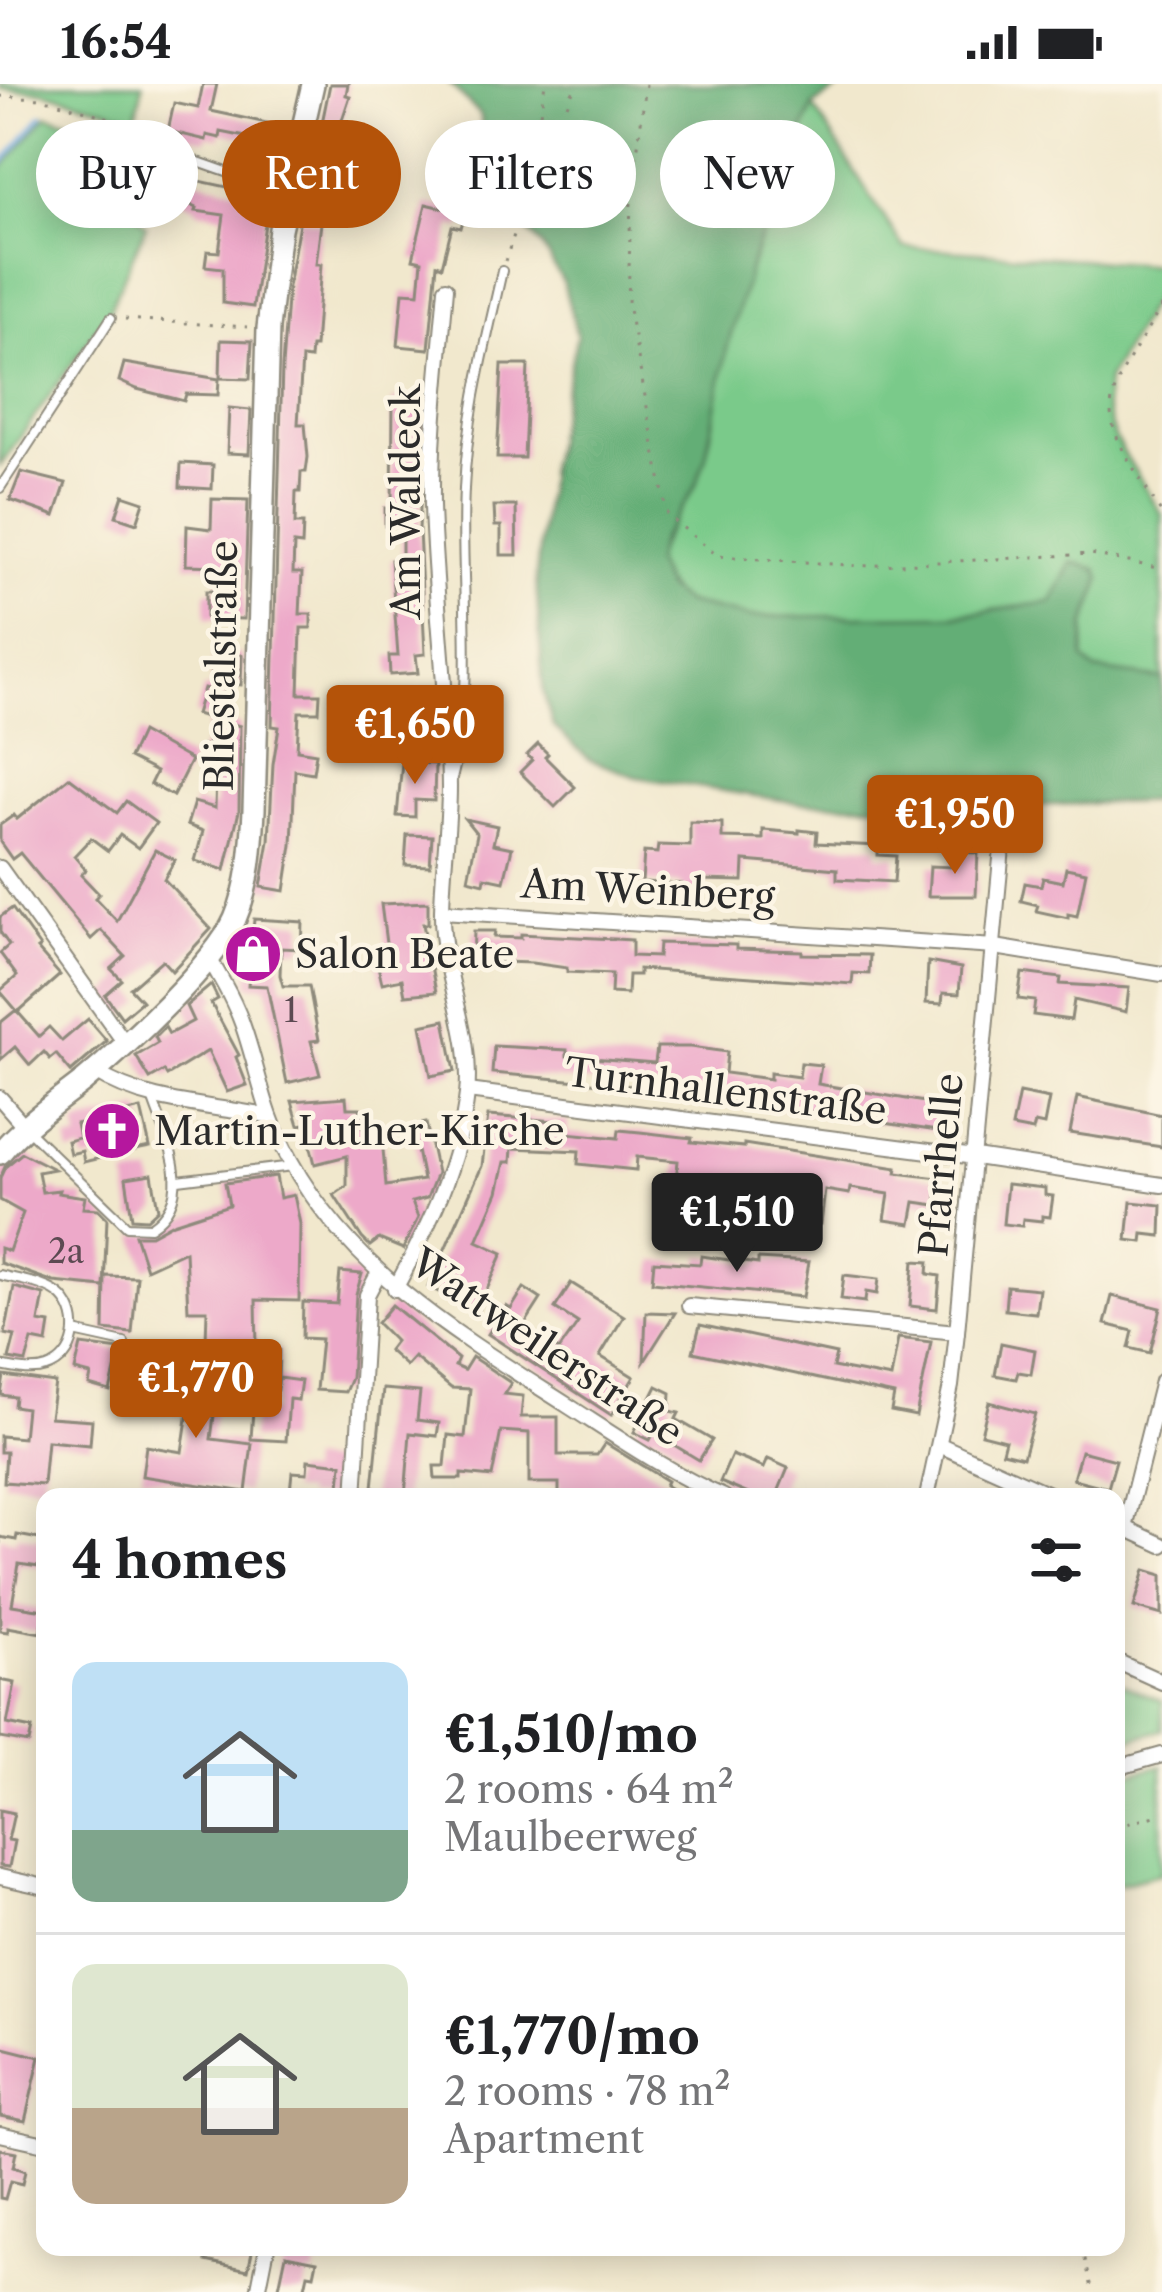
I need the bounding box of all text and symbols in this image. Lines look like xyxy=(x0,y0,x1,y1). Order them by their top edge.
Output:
text: 16:54 xyxy=(60,14,172,70)
chip: Buy xyxy=(36,120,198,228)
chip: Rent xyxy=(222,120,401,228)
chip: Filters xyxy=(425,120,636,228)
chip: New xyxy=(660,120,835,228)
street label: Am Waldeck xyxy=(382,383,430,620)
street label: Bliestalstraße xyxy=(195,540,247,792)
pin: €1,650 xyxy=(317,685,513,787)
text: €1,650 xyxy=(354,700,476,748)
pin: €1,950 xyxy=(857,775,1053,877)
text: €1,950 xyxy=(894,790,1016,838)
street label: Am Weinberg xyxy=(519,859,776,921)
shop icon: Salon Beate xyxy=(222,923,284,985)
place label: Salon Beate xyxy=(295,930,514,978)
house number: 1 xyxy=(284,990,298,1031)
street label: Turnhallenstraße xyxy=(563,1047,889,1135)
street label: Pfarrhelle xyxy=(909,1071,973,1259)
church icon: Martin-Luther-Kirche xyxy=(81,1100,143,1162)
place label: Martin-Luther-Kirche xyxy=(154,1107,565,1155)
pin: €1,510 xyxy=(639,1173,835,1275)
text: €1,510 xyxy=(679,1188,795,1236)
house number: 2a xyxy=(48,1231,85,1272)
street label: Wattweilerstraße xyxy=(401,1237,692,1456)
pin: €1,770 xyxy=(98,1339,294,1441)
text: €1,770 xyxy=(137,1354,255,1402)
icon: filters xyxy=(1023,1527,1089,1593)
text: 4 homes xyxy=(72,1529,287,1591)
text: €1,510/mo xyxy=(444,1703,698,1765)
icon: home xyxy=(168,1710,312,1854)
text: 2 rooms · 64 m² xyxy=(444,1765,734,1813)
text: Maulbeerweg xyxy=(444,1813,697,1861)
text: €1,770/mo xyxy=(444,2005,700,2067)
icon: home xyxy=(168,2012,312,2156)
text: 2 rooms · 78 m² xyxy=(444,2067,731,2115)
text: Apartment xyxy=(444,2115,644,2163)

